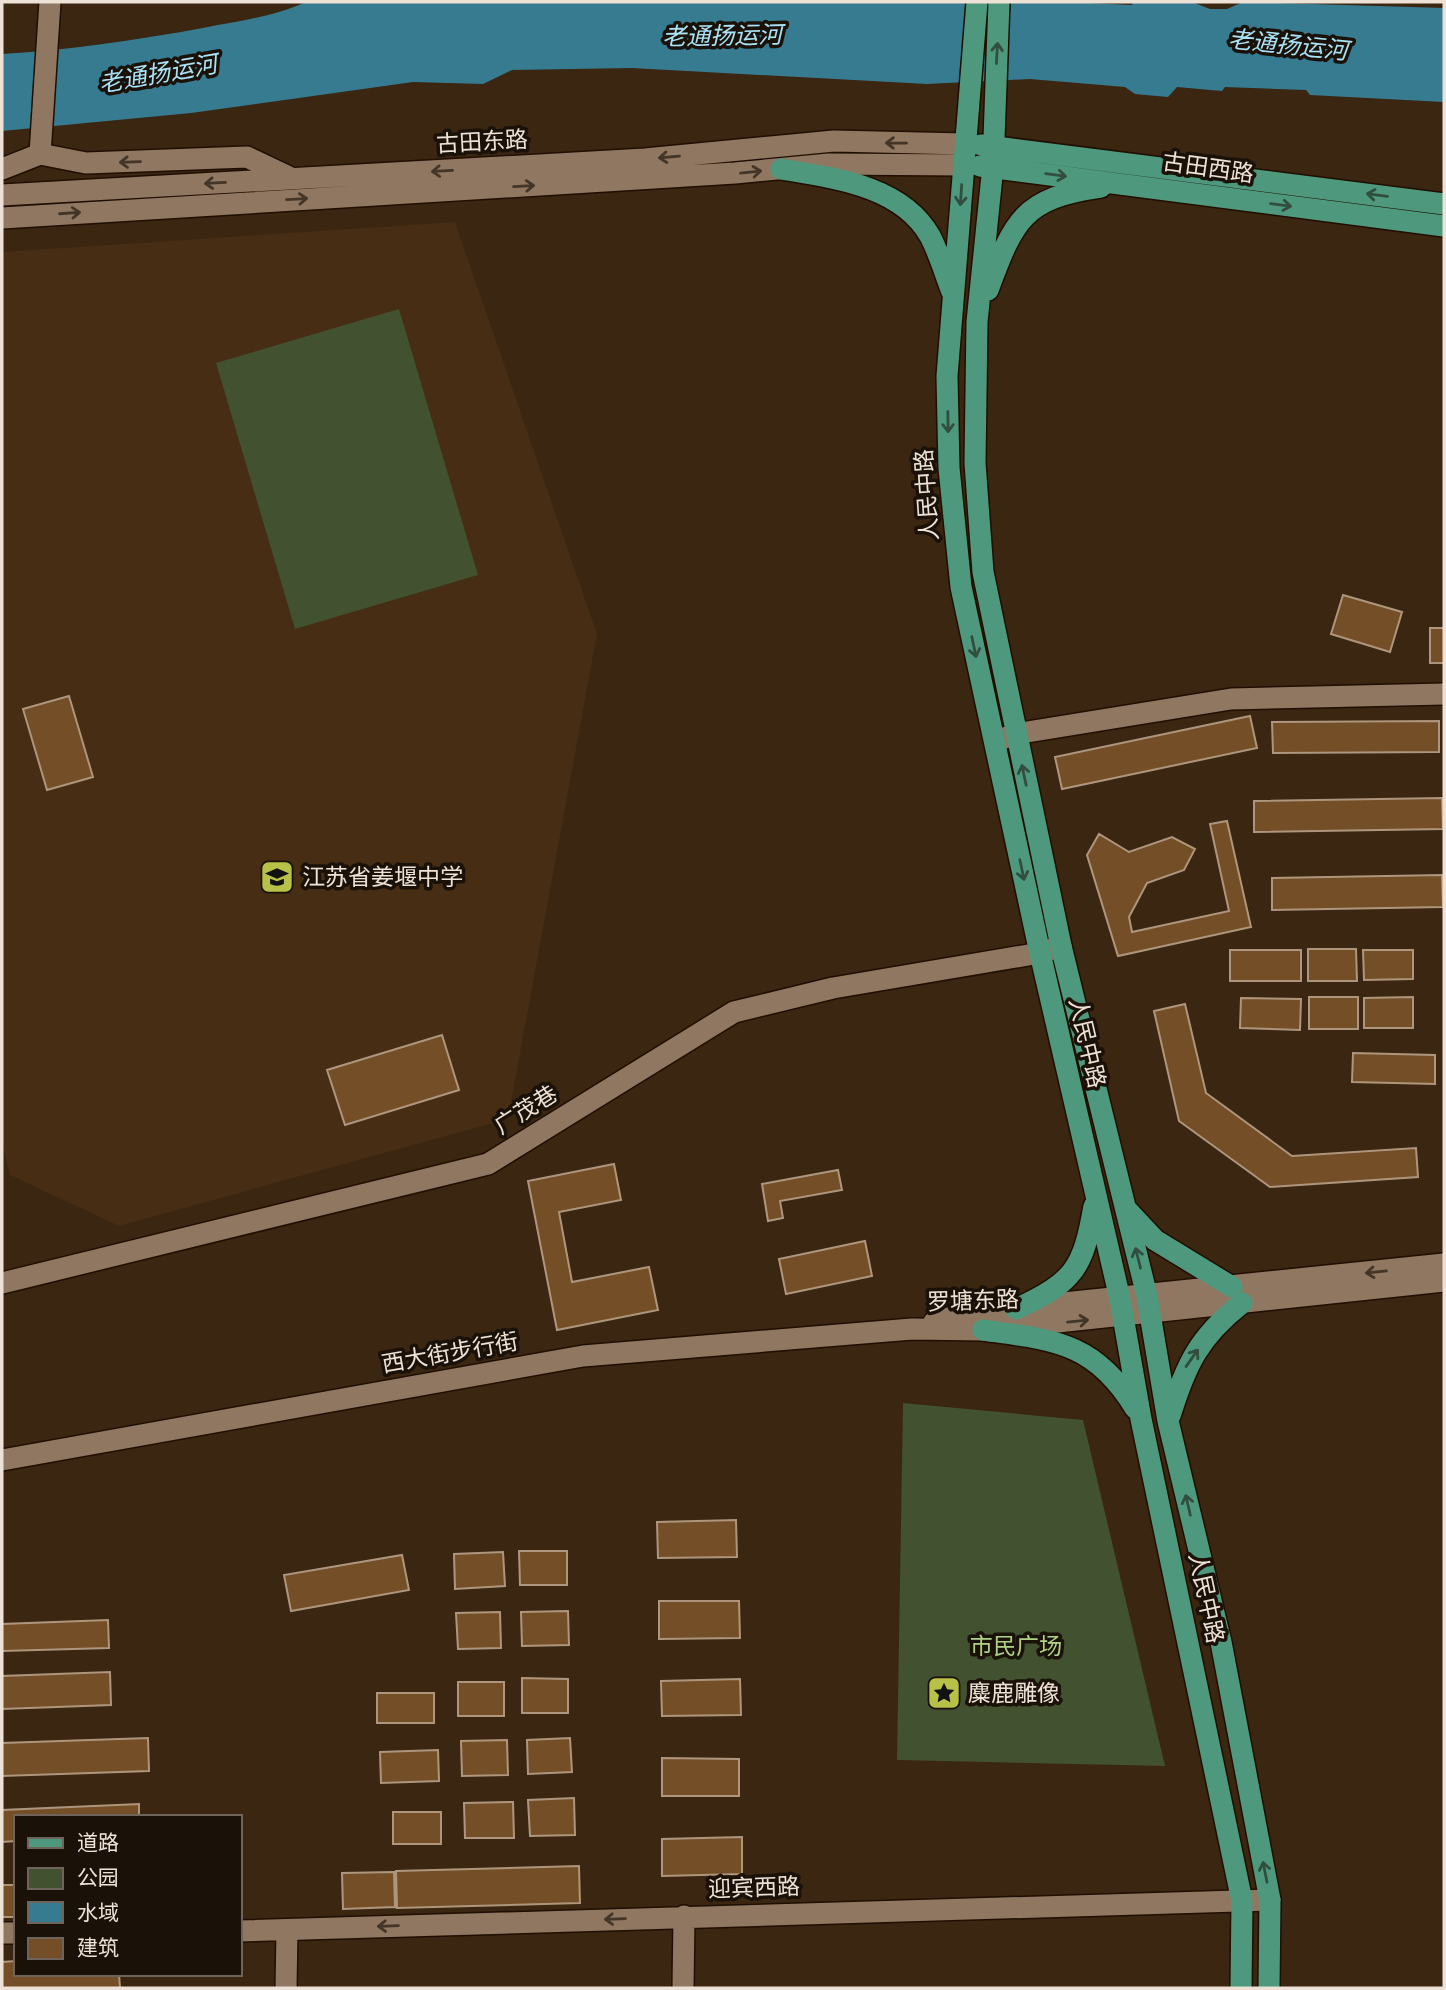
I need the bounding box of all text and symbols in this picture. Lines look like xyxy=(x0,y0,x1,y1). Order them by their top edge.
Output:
water label: 老通扬运河 xyxy=(662,21,786,51)
water label: 老通扬运河 xyxy=(1227,25,1353,66)
one-way arrow xyxy=(991,42,1004,64)
water label: 老通扬运河 xyxy=(96,49,223,98)
street label: 古田东路 xyxy=(435,126,529,158)
one-way arrow xyxy=(885,136,908,150)
street label: 古田西路 xyxy=(1161,148,1255,188)
one-way arrow xyxy=(658,151,681,164)
one-way arrow xyxy=(119,155,142,168)
one-way arrow xyxy=(431,165,454,178)
one-way arrow xyxy=(739,165,762,178)
one-way arrow xyxy=(1044,168,1067,181)
one-way arrow xyxy=(204,177,227,190)
one-way arrow xyxy=(512,179,535,192)
one-way arrow xyxy=(955,183,968,206)
one-way arrow xyxy=(1366,189,1388,202)
one-way arrow xyxy=(285,193,308,206)
one-way arrow xyxy=(1270,198,1292,211)
one-way arrow xyxy=(58,207,81,220)
one-way arrow xyxy=(942,410,955,433)
street label: 人民中路 xyxy=(910,448,944,542)
one-way arrow xyxy=(968,635,982,658)
one-way arrow xyxy=(1017,764,1030,787)
school or university icon: 江苏省姜堰中学 xyxy=(258,858,296,896)
one-way arrow xyxy=(1015,858,1029,881)
place label: 江苏省姜堰中学 xyxy=(302,864,463,891)
street label: 人民中路 xyxy=(1063,995,1111,1091)
street label: 广茂巷 xyxy=(490,1080,562,1140)
one-way arrow xyxy=(1131,1247,1144,1270)
one-way arrow xyxy=(1366,1265,1388,1278)
street label: 罗塘东路 xyxy=(927,1286,1019,1316)
one-way arrow xyxy=(1066,1314,1088,1327)
street label: 西大街步行街 xyxy=(380,1328,520,1378)
one-way arrow xyxy=(1185,1349,1199,1368)
one-way arrow xyxy=(1181,1494,1194,1517)
street label: 人民中路 xyxy=(1183,1550,1229,1646)
park label: 市民广场 xyxy=(970,1633,1062,1660)
place icon: 麋鹿雕像 xyxy=(925,1674,963,1712)
place label: 麋鹿雕像 xyxy=(968,1680,1060,1707)
legend xyxy=(14,1815,242,1976)
text: 道路 xyxy=(77,1831,119,1855)
one-way arrow xyxy=(1257,1861,1271,1883)
text: 公园 xyxy=(77,1866,119,1890)
street label: 迎宾西路 xyxy=(708,1873,800,1903)
text: 水域 xyxy=(77,1901,119,1925)
one-way arrow xyxy=(604,1912,627,1925)
one-way arrow xyxy=(377,1920,400,1933)
text: 建筑 xyxy=(77,1936,119,1960)

